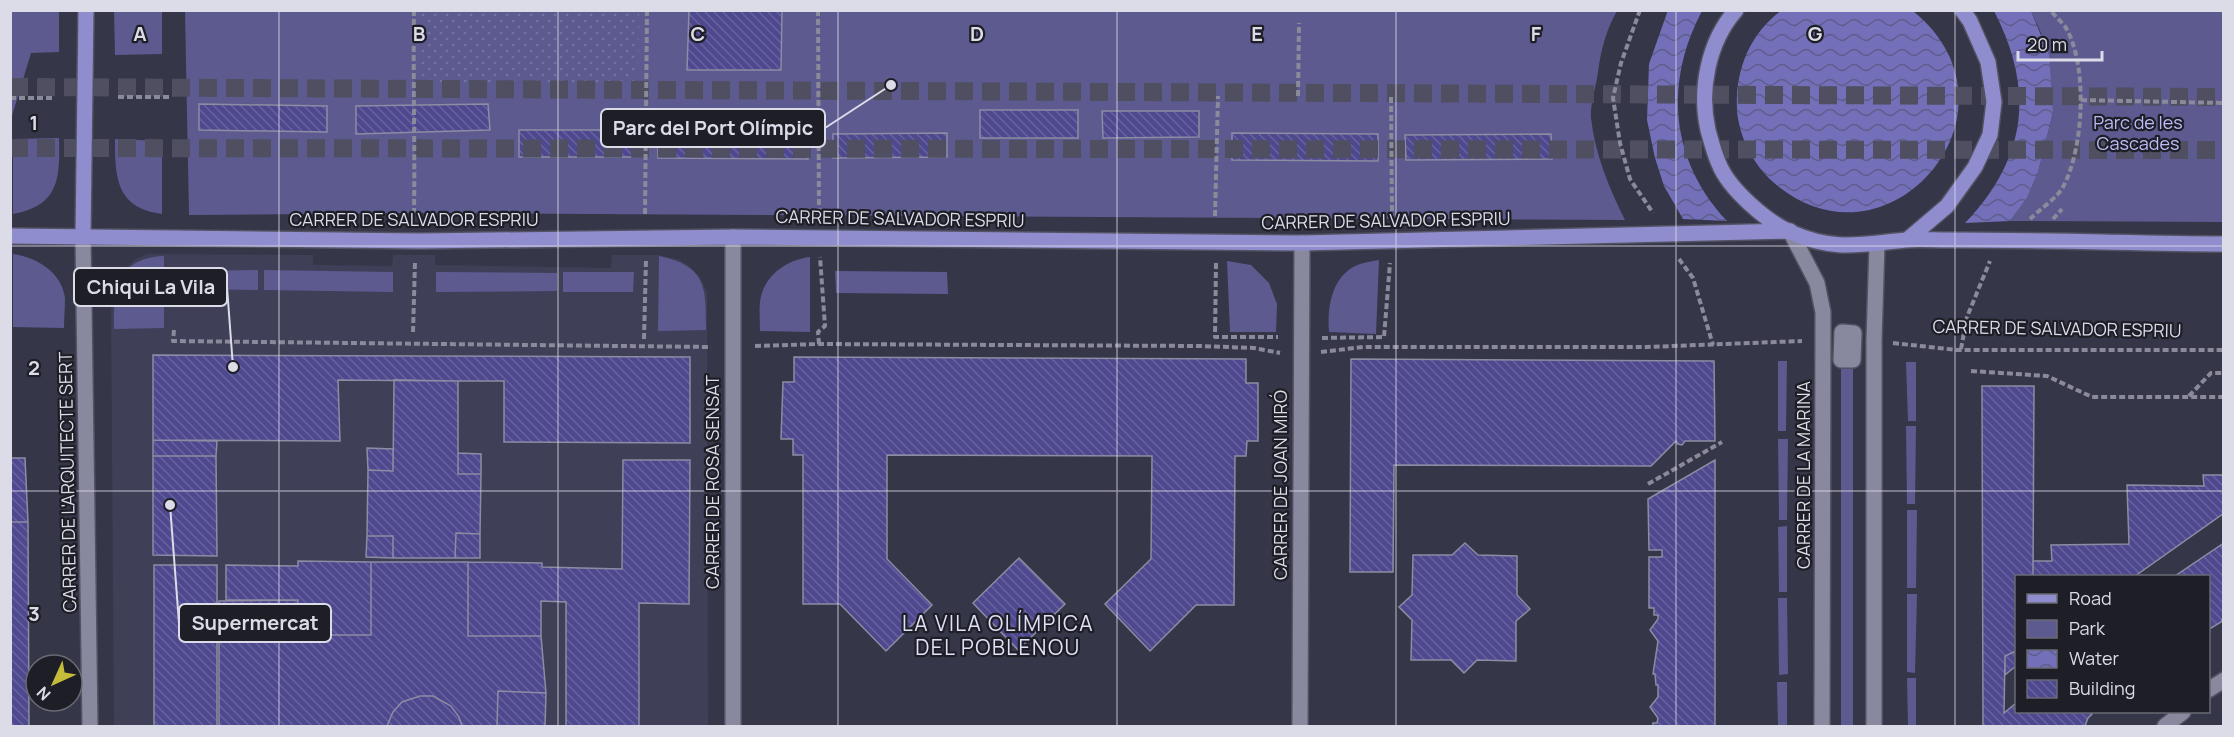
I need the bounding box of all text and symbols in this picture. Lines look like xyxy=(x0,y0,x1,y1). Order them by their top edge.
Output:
text: A xyxy=(133,20,147,47)
text: B xyxy=(413,20,426,47)
text: C xyxy=(691,20,705,47)
text: D xyxy=(970,20,984,47)
text: E xyxy=(1251,20,1263,47)
text: F xyxy=(1531,20,1542,47)
text: G xyxy=(1808,20,1823,47)
scale bar xyxy=(2018,24,2102,62)
text: 20 m xyxy=(2027,32,2067,56)
text: 1 xyxy=(30,109,38,136)
callout: Parc del Port Olímpic xyxy=(601,109,825,147)
park label: Parc de les Cascades xyxy=(2093,110,2183,155)
text: Parc del Port Olímpic xyxy=(613,114,813,141)
street label: CARRER DE SALVADOR ESPRIU xyxy=(775,204,1025,232)
street label: CARRER DE SALVADOR ESPRIU xyxy=(1261,206,1511,234)
street label: CARRER DE SALVADOR ESPRIU xyxy=(289,207,539,231)
callout: Chiqui La Vila xyxy=(74,268,227,306)
text: Chiqui La Vila xyxy=(87,273,215,300)
street label: CARRER DE SALVADOR ESPRIU xyxy=(1932,314,2182,342)
street label: CARRER DE L'ARQUITECTE SERT xyxy=(53,351,81,612)
text: 2 xyxy=(28,354,40,381)
street label: CARRER DE ROSA SENSAT xyxy=(700,375,724,589)
street label: CARRER DE LA MARINA xyxy=(1791,381,1815,569)
street label: CARRER DE JOAN MIRÓ xyxy=(1268,390,1292,580)
legend xyxy=(2015,575,2210,713)
text: Road xyxy=(2069,586,2112,610)
text: 3 xyxy=(28,600,40,627)
callout: Supermercat xyxy=(179,604,331,642)
text: Supermercat xyxy=(191,609,319,636)
district label: LA VILA OLÍMPICA DEL POBLENOU xyxy=(902,609,1094,661)
text: Park xyxy=(2069,616,2106,640)
text: Water xyxy=(2069,646,2119,670)
north arrow xyxy=(24,653,84,713)
text: Building xyxy=(2069,676,2135,700)
text: N xyxy=(32,682,55,705)

